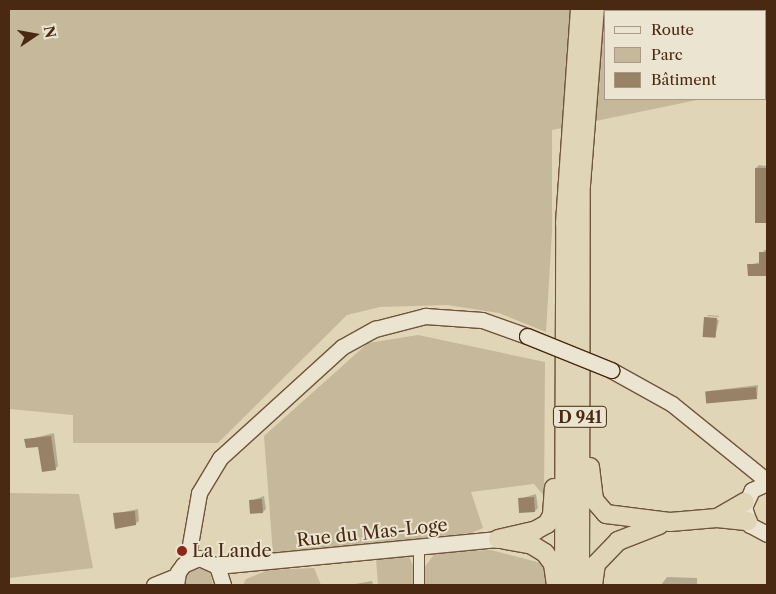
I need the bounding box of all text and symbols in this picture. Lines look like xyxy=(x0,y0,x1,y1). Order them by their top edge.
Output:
north arrow xyxy=(10,10,60,60)
legend xyxy=(604,10,766,100)
text: Route xyxy=(651,20,694,39)
text: N xyxy=(40,24,60,40)
text: Parc xyxy=(651,45,683,64)
text: Bâtiment xyxy=(651,70,716,89)
road number: D 941 xyxy=(552,404,608,431)
street label: Rue du Mas-Loge xyxy=(295,514,449,552)
place label: La Lande xyxy=(192,540,272,562)
marker: La Lande xyxy=(176,545,188,557)

